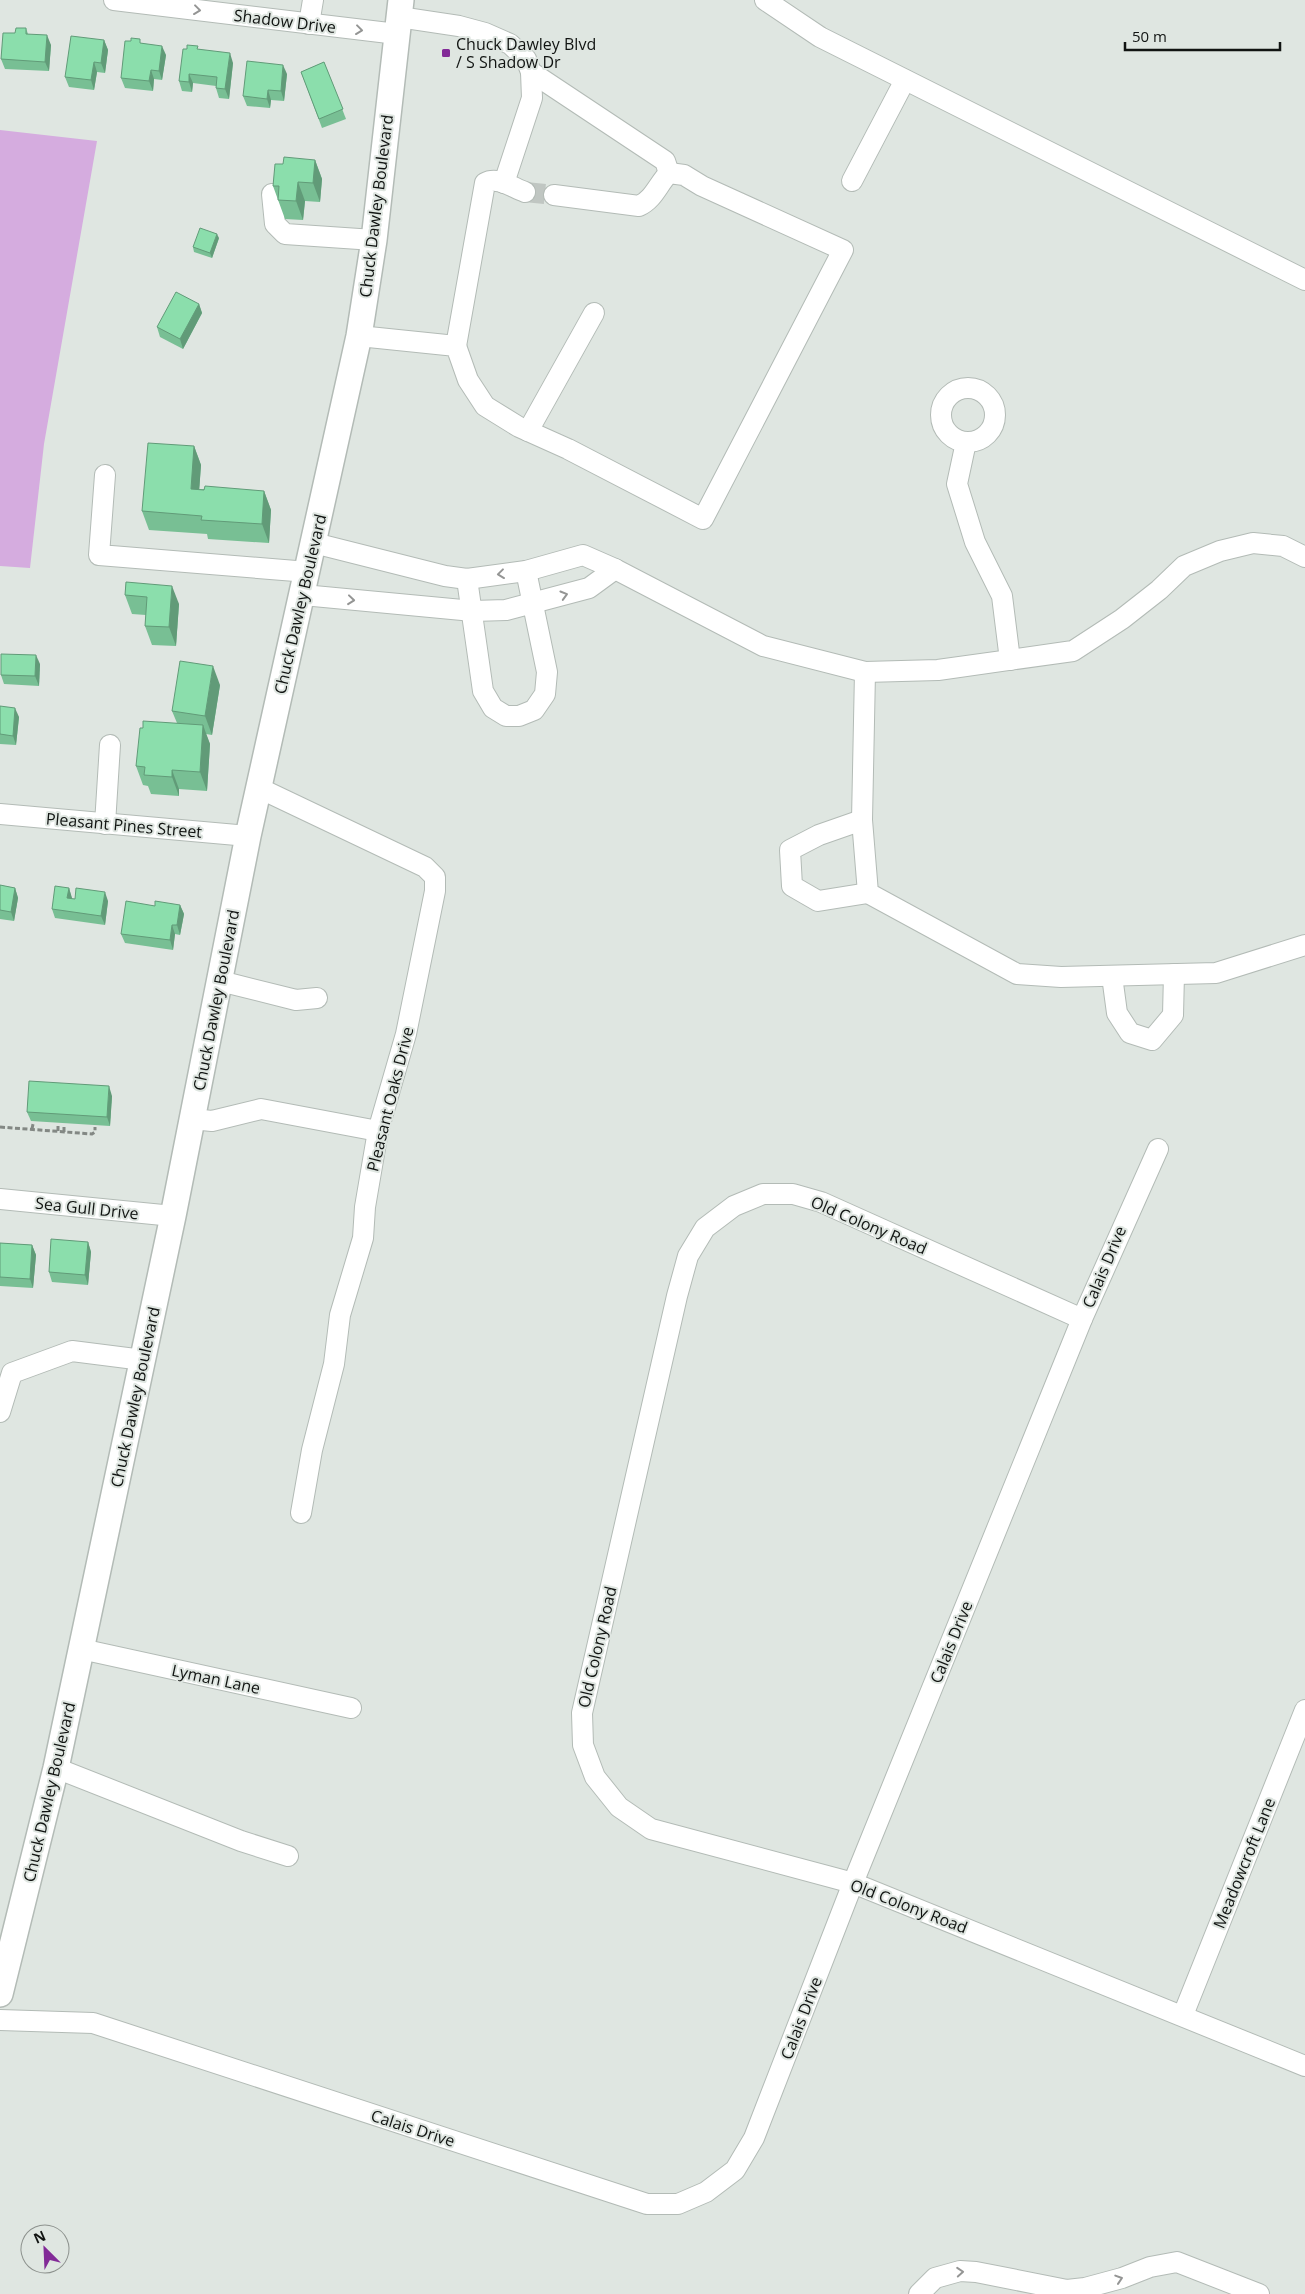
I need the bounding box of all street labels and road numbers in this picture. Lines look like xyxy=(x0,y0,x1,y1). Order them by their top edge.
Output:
street label: Shadow Drive xyxy=(233,4,337,38)
street label: Chuck Dawley Boulevard xyxy=(354,113,398,299)
street label: Chuck Dawley Boulevard xyxy=(269,512,331,696)
street label: Pleasant Pines Street xyxy=(45,807,203,843)
street label: Chuck Dawley Boulevard xyxy=(188,908,244,1092)
street label: Pleasant Oaks Drive xyxy=(361,1024,419,1174)
street label: Old Colony Road xyxy=(808,1191,930,1259)
street label: Sea Gull Drive xyxy=(34,1192,140,1224)
street label: Calais Drive xyxy=(1077,1223,1131,1311)
street label: Chuck Dawley Boulevard xyxy=(105,1305,165,1489)
street label: Old Colony Road xyxy=(572,1584,622,1710)
street label: Calais Drive xyxy=(925,1598,977,1686)
street label: Lyman Lane xyxy=(170,1659,262,1699)
street label: Chuck Dawley Boulevard xyxy=(18,1700,80,1884)
street label: Meadowcroft Lane xyxy=(1208,1794,1280,1932)
street label: Old Colony Road xyxy=(847,1874,971,1938)
street label: Calais Drive xyxy=(775,1973,827,2063)
street label: Calais Drive xyxy=(368,2104,458,2152)

